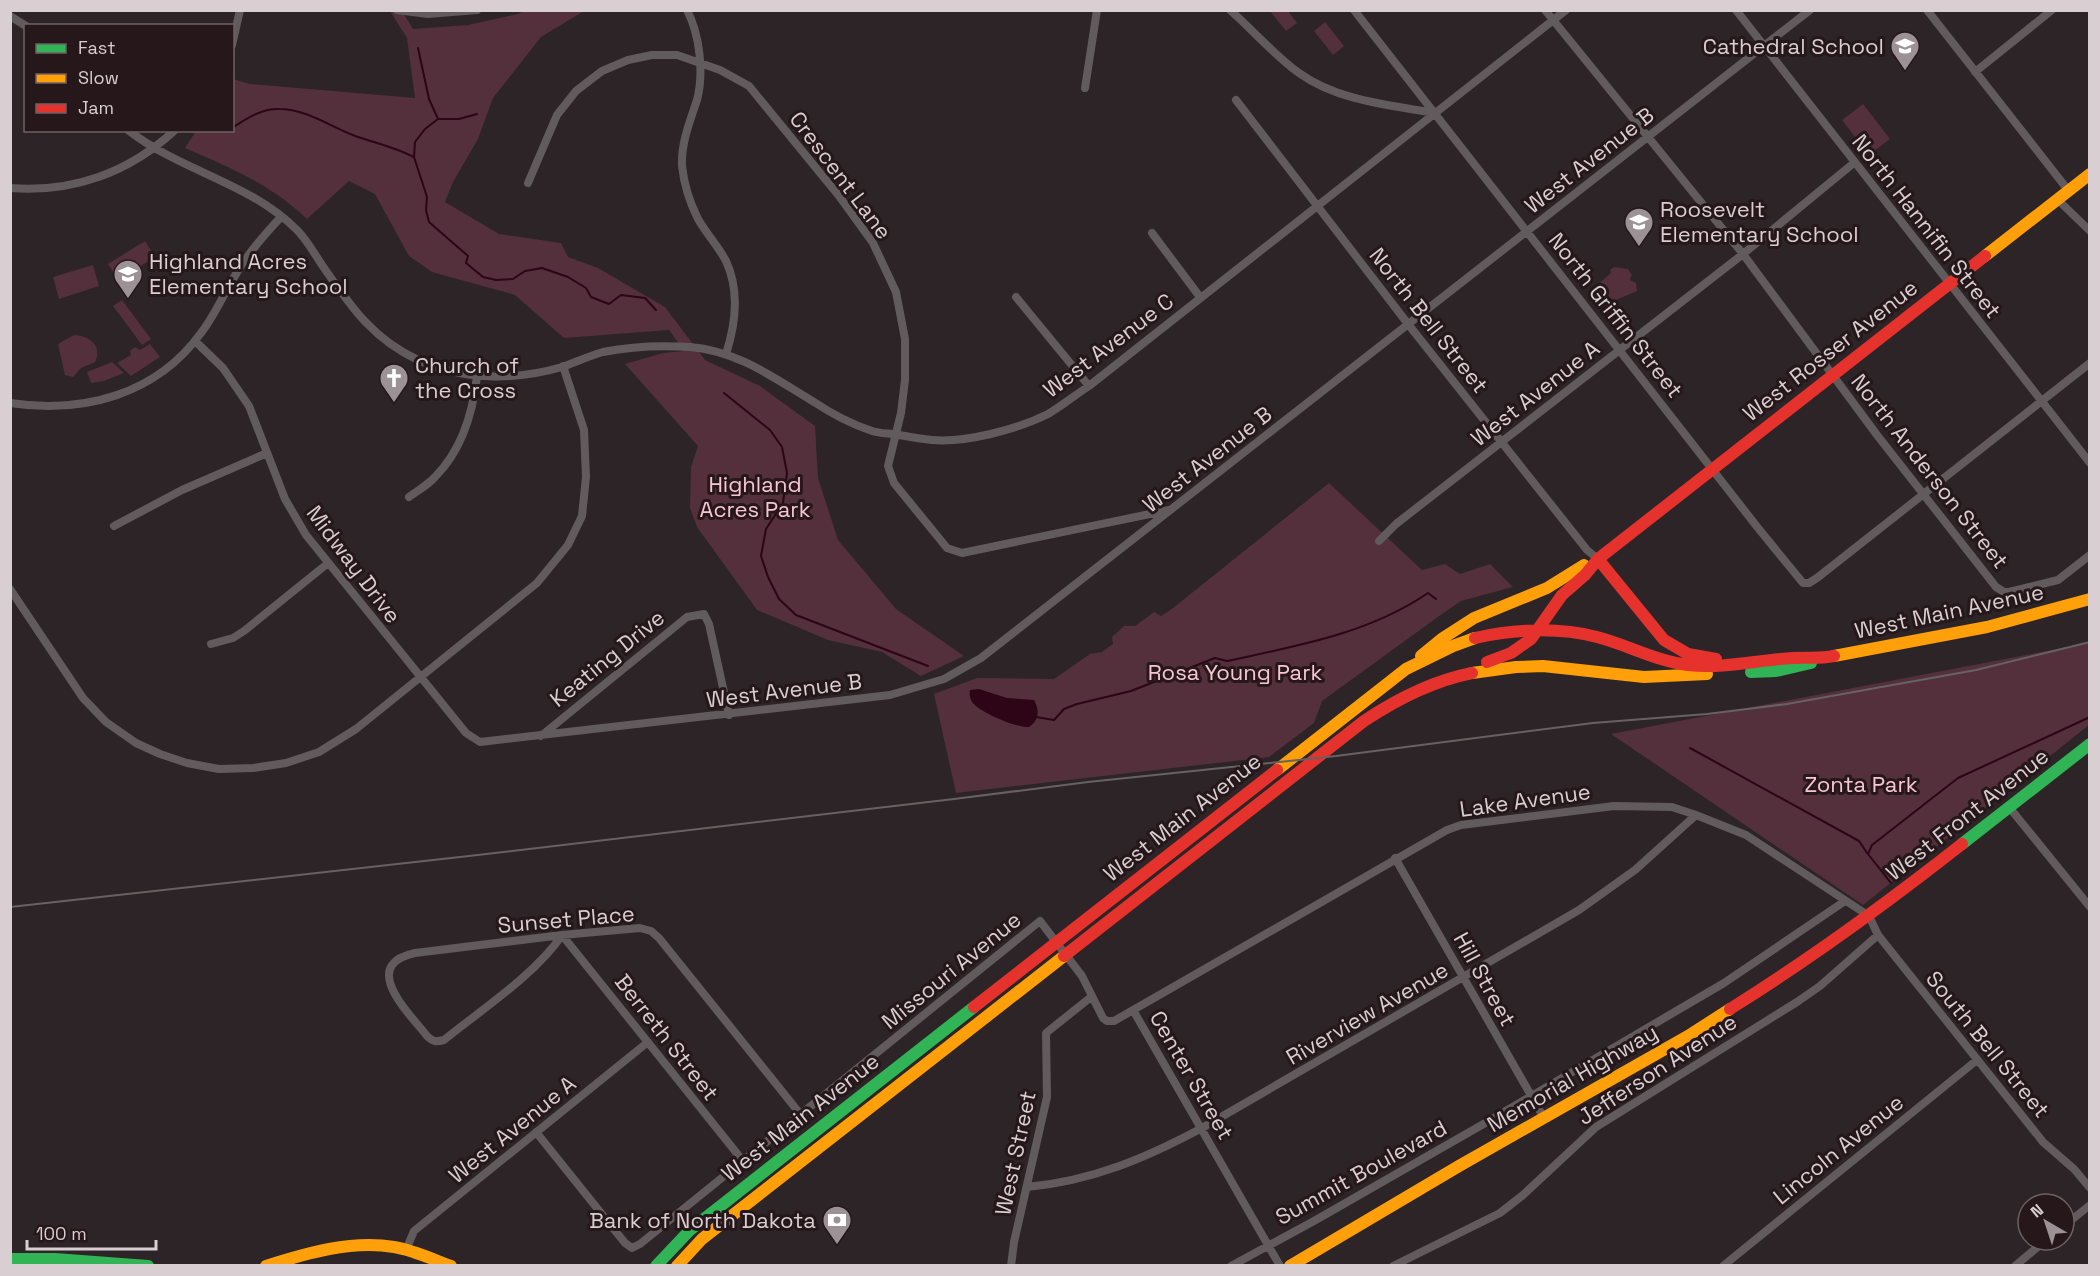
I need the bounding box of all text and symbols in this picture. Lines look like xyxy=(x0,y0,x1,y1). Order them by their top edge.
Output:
legend xyxy=(24,24,234,132)
school or university icon: Cathedral School xyxy=(1889,30,1921,72)
place label: Cathedral School xyxy=(1703,32,1884,60)
text: Fast xyxy=(78,36,115,59)
text: Slow xyxy=(78,66,119,89)
text: Jam xyxy=(78,96,114,119)
street label: West Avenue B xyxy=(1519,101,1659,219)
street label: Crescent Lane xyxy=(784,105,898,245)
street label: North Hannifin Street xyxy=(1846,128,2008,324)
place label: Roosevelt Elementary School xyxy=(1660,195,1859,248)
school or university icon: Roosevelt Elementary School xyxy=(1623,206,1655,248)
street label: North Griffin Street xyxy=(1543,227,1689,403)
street label: North Bell Street xyxy=(1363,242,1495,398)
place label: Highland Acres Elementary School xyxy=(149,247,348,300)
school or university icon: Highland Acres Elementary School xyxy=(112,258,144,300)
street label: West Rosser Avenue xyxy=(1737,273,1923,427)
street label: West Avenue C xyxy=(1037,287,1179,403)
street label: West Avenue A xyxy=(1465,334,1605,452)
place label: Church of the Cross xyxy=(415,351,519,404)
church icon: Church of the Cross xyxy=(378,362,410,404)
street label: North Anderson Street xyxy=(1845,368,2015,574)
street label: West Avenue B xyxy=(1137,400,1277,518)
park label: Highland Acres Park xyxy=(700,470,811,523)
street label: Midway Drive xyxy=(301,500,407,628)
street label: West Main Avenue xyxy=(1852,577,2046,645)
street label: Keating Drive xyxy=(544,603,670,713)
park label: Rosa Young Park xyxy=(1148,658,1322,686)
street label: West Avenue B xyxy=(705,667,863,713)
street label: West Front Avenue xyxy=(1880,742,2054,886)
street label: West Main Avenue xyxy=(1097,747,1267,887)
park label: Zonta Park xyxy=(1804,770,1918,798)
street label: Lake Avenue xyxy=(1458,777,1592,823)
street label: Sunset Place xyxy=(496,899,636,939)
street label: Missouri Avenue xyxy=(876,905,1026,1035)
street label: Hill Street xyxy=(1448,927,1522,1031)
street label: Riverview Avenue xyxy=(1281,955,1453,1071)
street label: South Bell Street xyxy=(1920,965,2056,1123)
street label: Berreth Street xyxy=(609,968,725,1106)
street label: Center Street xyxy=(1144,1006,1240,1144)
street label: Jefferson Avenue xyxy=(1572,1007,1742,1131)
street label: Memorial Highway xyxy=(1482,1018,1662,1138)
street label: West Main Avenue xyxy=(715,1047,885,1187)
street label: West Avenue A xyxy=(443,1069,581,1189)
street label: West Street xyxy=(988,1088,1042,1218)
street label: Lincoln Avenue xyxy=(1767,1088,1909,1210)
street label: Summit Boulevard xyxy=(1270,1113,1452,1231)
north arrow xyxy=(2016,1192,2076,1252)
text: N xyxy=(2026,1199,2048,1222)
bank icon: Bank of North Dakota xyxy=(821,1204,853,1246)
place label: Bank of North Dakota xyxy=(589,1206,816,1234)
scale bar xyxy=(27,1213,156,1251)
text: 100 m xyxy=(36,1222,87,1245)

